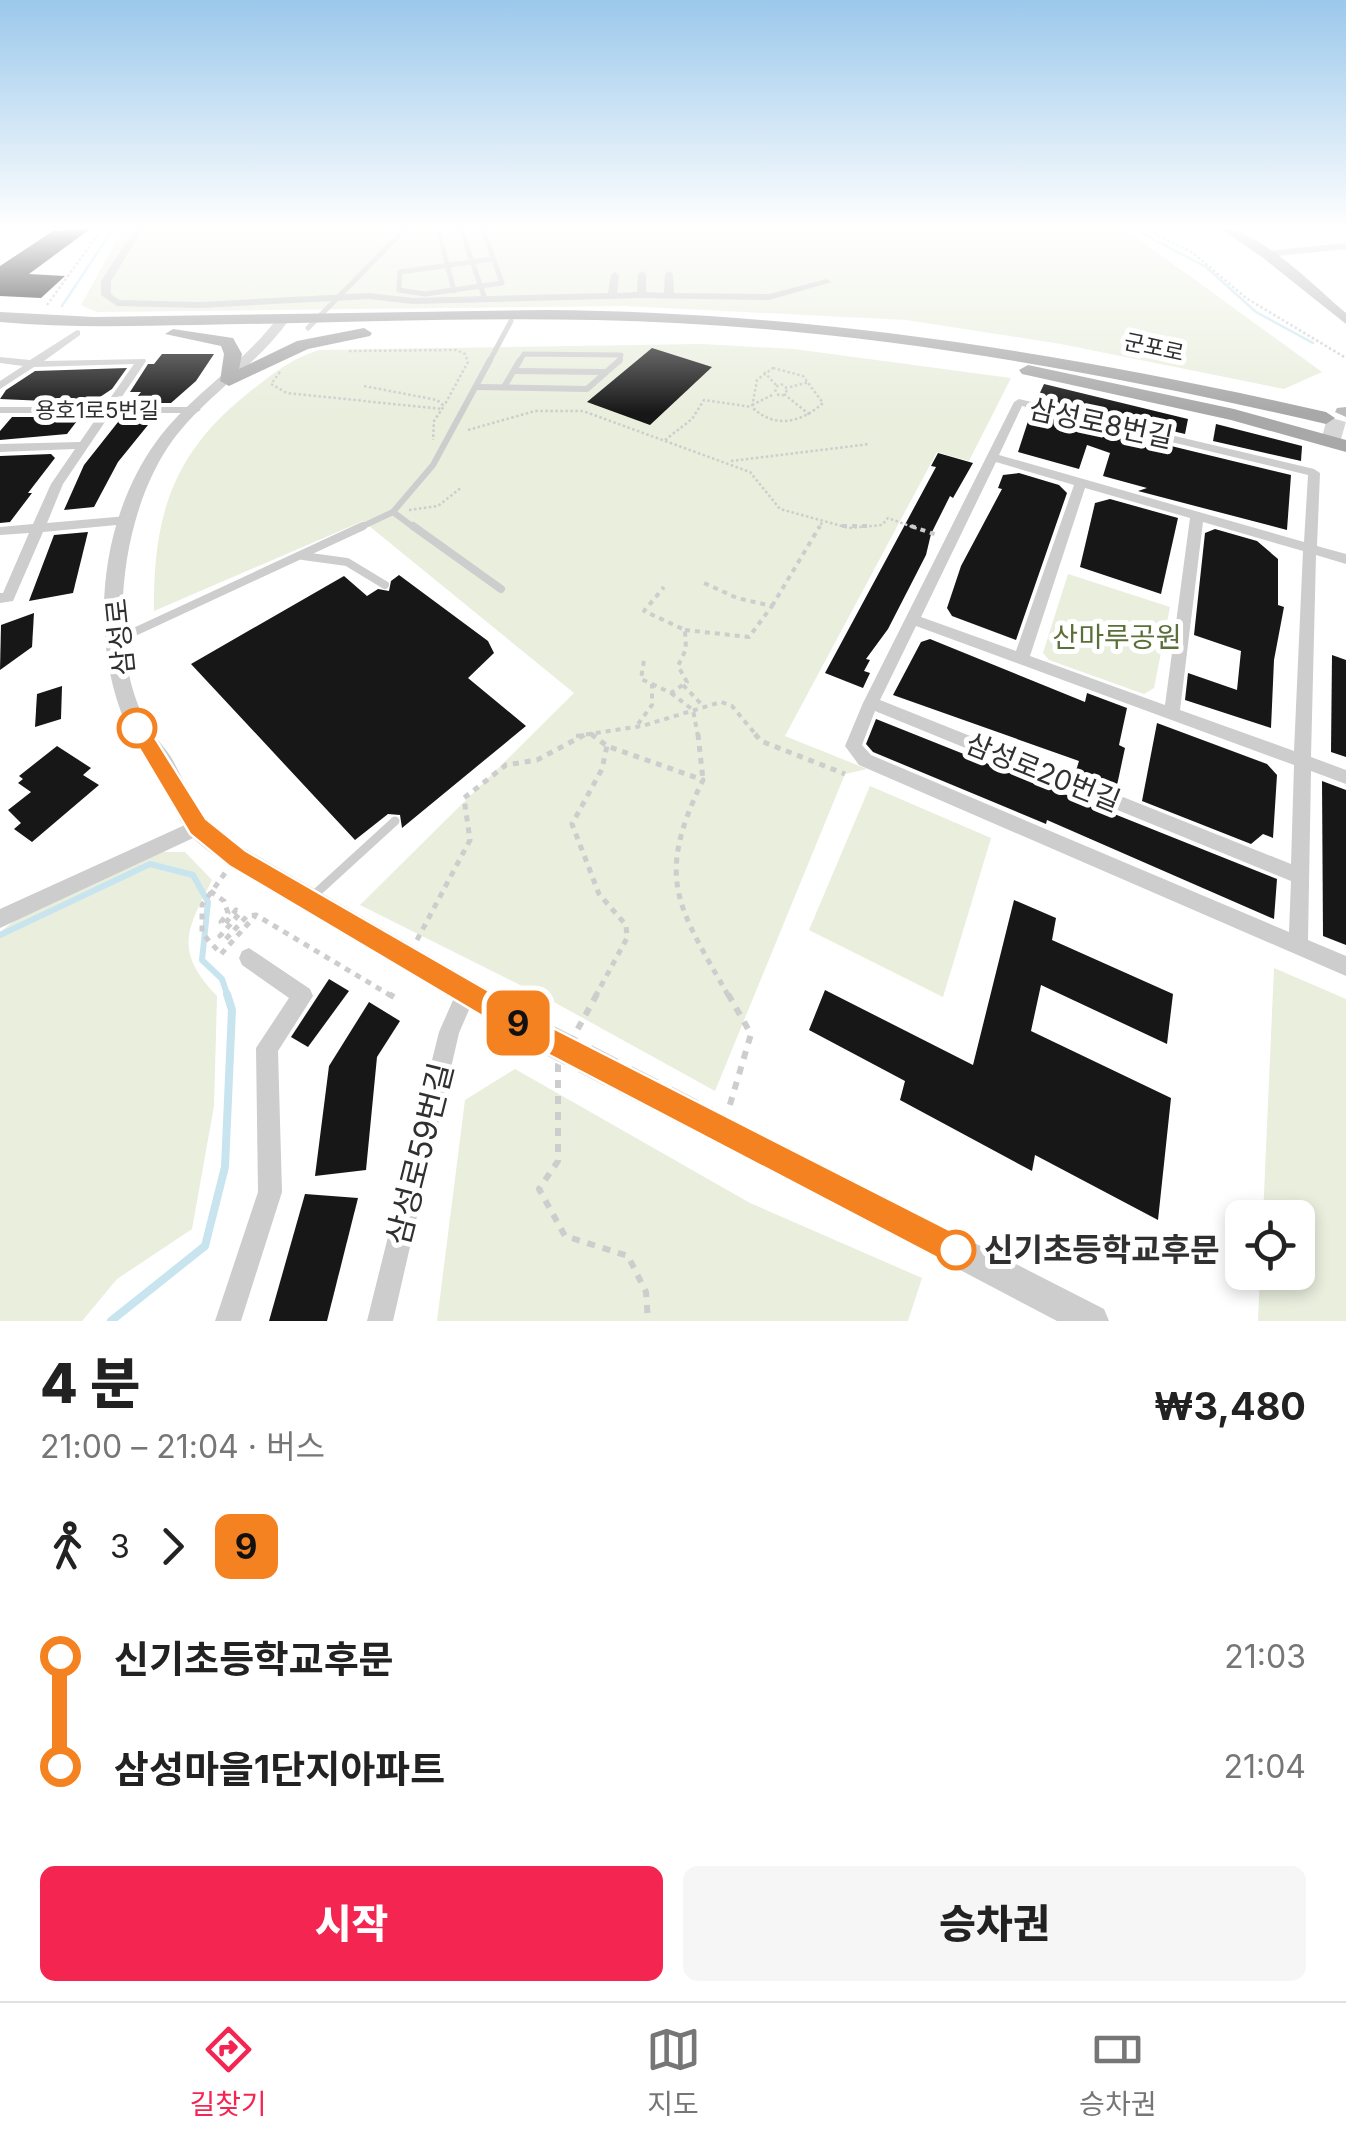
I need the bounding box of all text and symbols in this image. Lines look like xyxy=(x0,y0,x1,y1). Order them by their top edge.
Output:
street label: 군포로 xyxy=(1122,328,1186,366)
street label: 삼성로8번길 xyxy=(1026,391,1176,455)
street label: 용호1로5번길 xyxy=(35,397,159,423)
street label: 삼성로 xyxy=(99,597,141,677)
park label: 산마루공원 xyxy=(1053,620,1181,654)
unlabelled marker xyxy=(118,709,156,747)
street label: 삼성로20번길 xyxy=(961,726,1125,818)
line badge: 9 xyxy=(486,990,550,1056)
text: 9 xyxy=(507,1002,529,1044)
street label: 삼성로59번길 xyxy=(378,1059,461,1249)
map controls xyxy=(1225,1200,1315,1290)
button: locate xyxy=(1225,1200,1315,1290)
place label: 신기초등학교후문 xyxy=(984,1230,1220,1269)
marker: 신기초등학교후문 xyxy=(937,1231,975,1269)
text: 4 분 xyxy=(40,1350,141,1416)
text: ₩3,480 xyxy=(1154,1383,1306,1429)
text: 21:00 – 21:04 · 버스 xyxy=(40,1427,325,1466)
icon: walk xyxy=(40,1519,95,1574)
icon: forward xyxy=(145,1519,200,1574)
text: 9 xyxy=(235,1525,258,1567)
text: 3 xyxy=(110,1527,130,1566)
text: 신기초등학교후문 xyxy=(114,1636,394,1682)
text: 21:03 xyxy=(1224,1637,1306,1676)
text: 삼성마을1단지아파트 xyxy=(114,1746,445,1792)
text: 21:04 xyxy=(1223,1747,1306,1786)
button: 시작 xyxy=(40,1866,663,1981)
button: 승차권 xyxy=(683,1866,1306,1981)
tab: 길찾기 xyxy=(189,2022,267,2122)
tab: 지도 xyxy=(646,2022,701,2122)
tab: 승차권 xyxy=(1079,2022,1157,2122)

